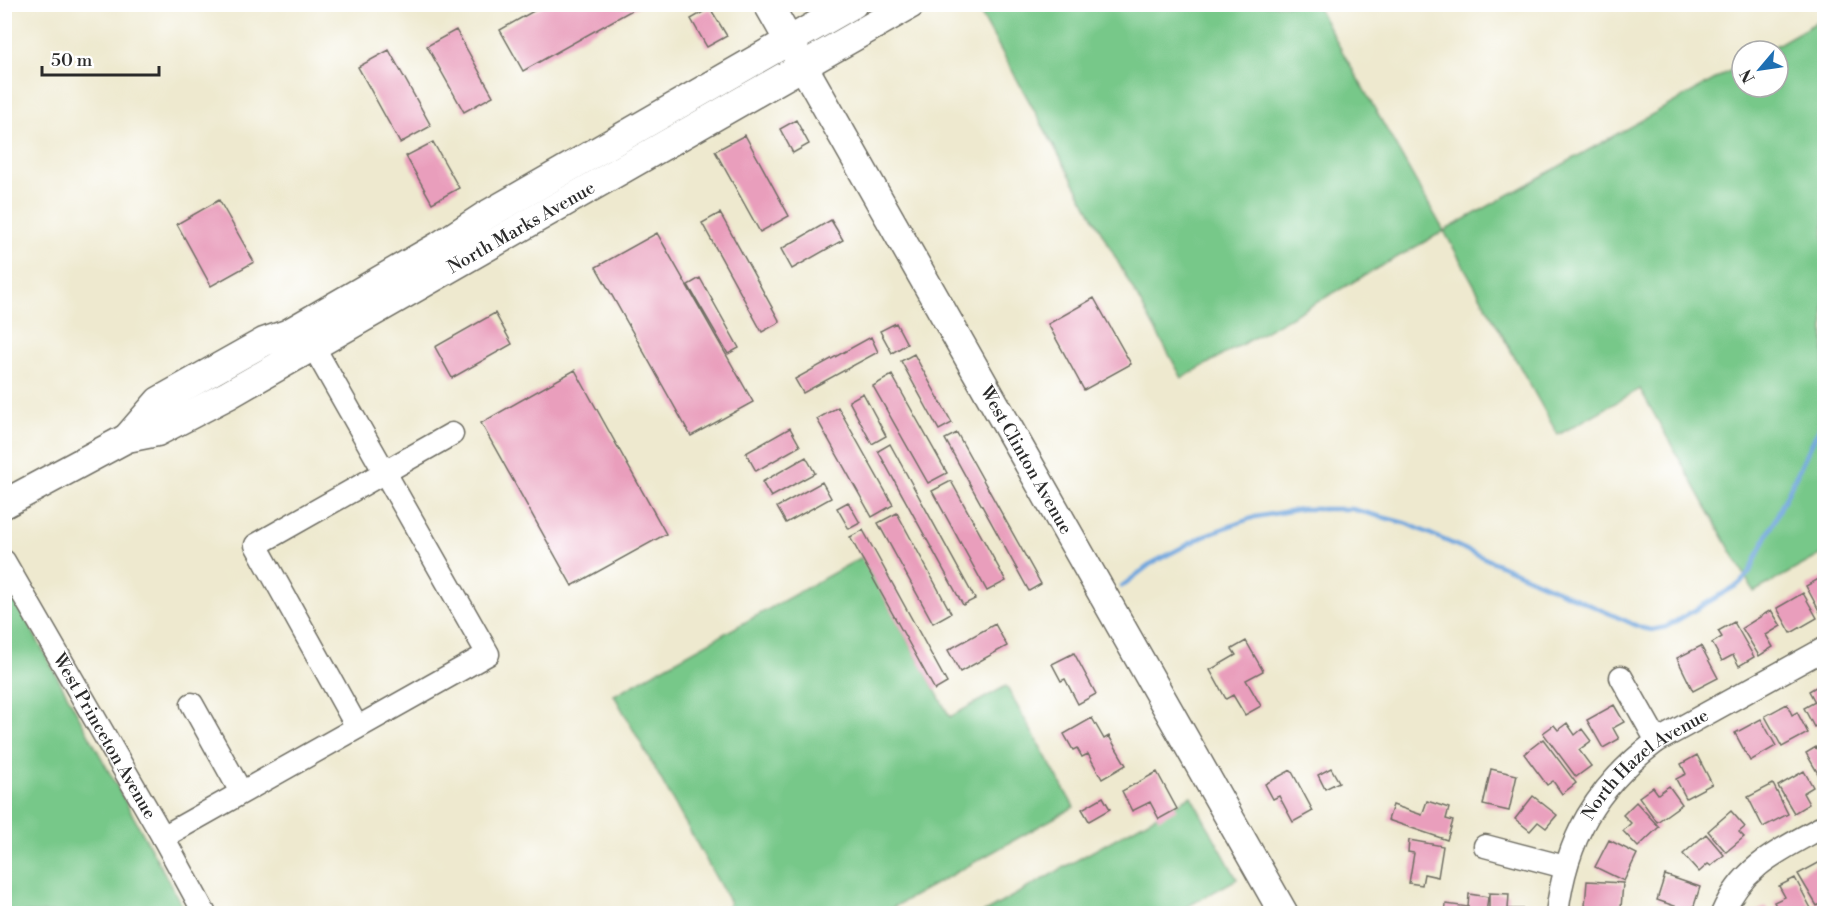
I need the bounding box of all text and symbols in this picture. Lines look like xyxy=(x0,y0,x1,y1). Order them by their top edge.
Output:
scale bar xyxy=(42,39,159,77)
north arrow xyxy=(1730,39,1790,99)
text: 50 m xyxy=(51,49,93,72)
text: N xyxy=(1736,65,1760,86)
street label: North Marks Avenue xyxy=(443,176,599,279)
street label: West Clinton Avenue xyxy=(974,381,1077,538)
street label: West Princeton Avenue xyxy=(47,648,161,823)
street label: North Hazel Avenue xyxy=(1577,704,1713,824)

